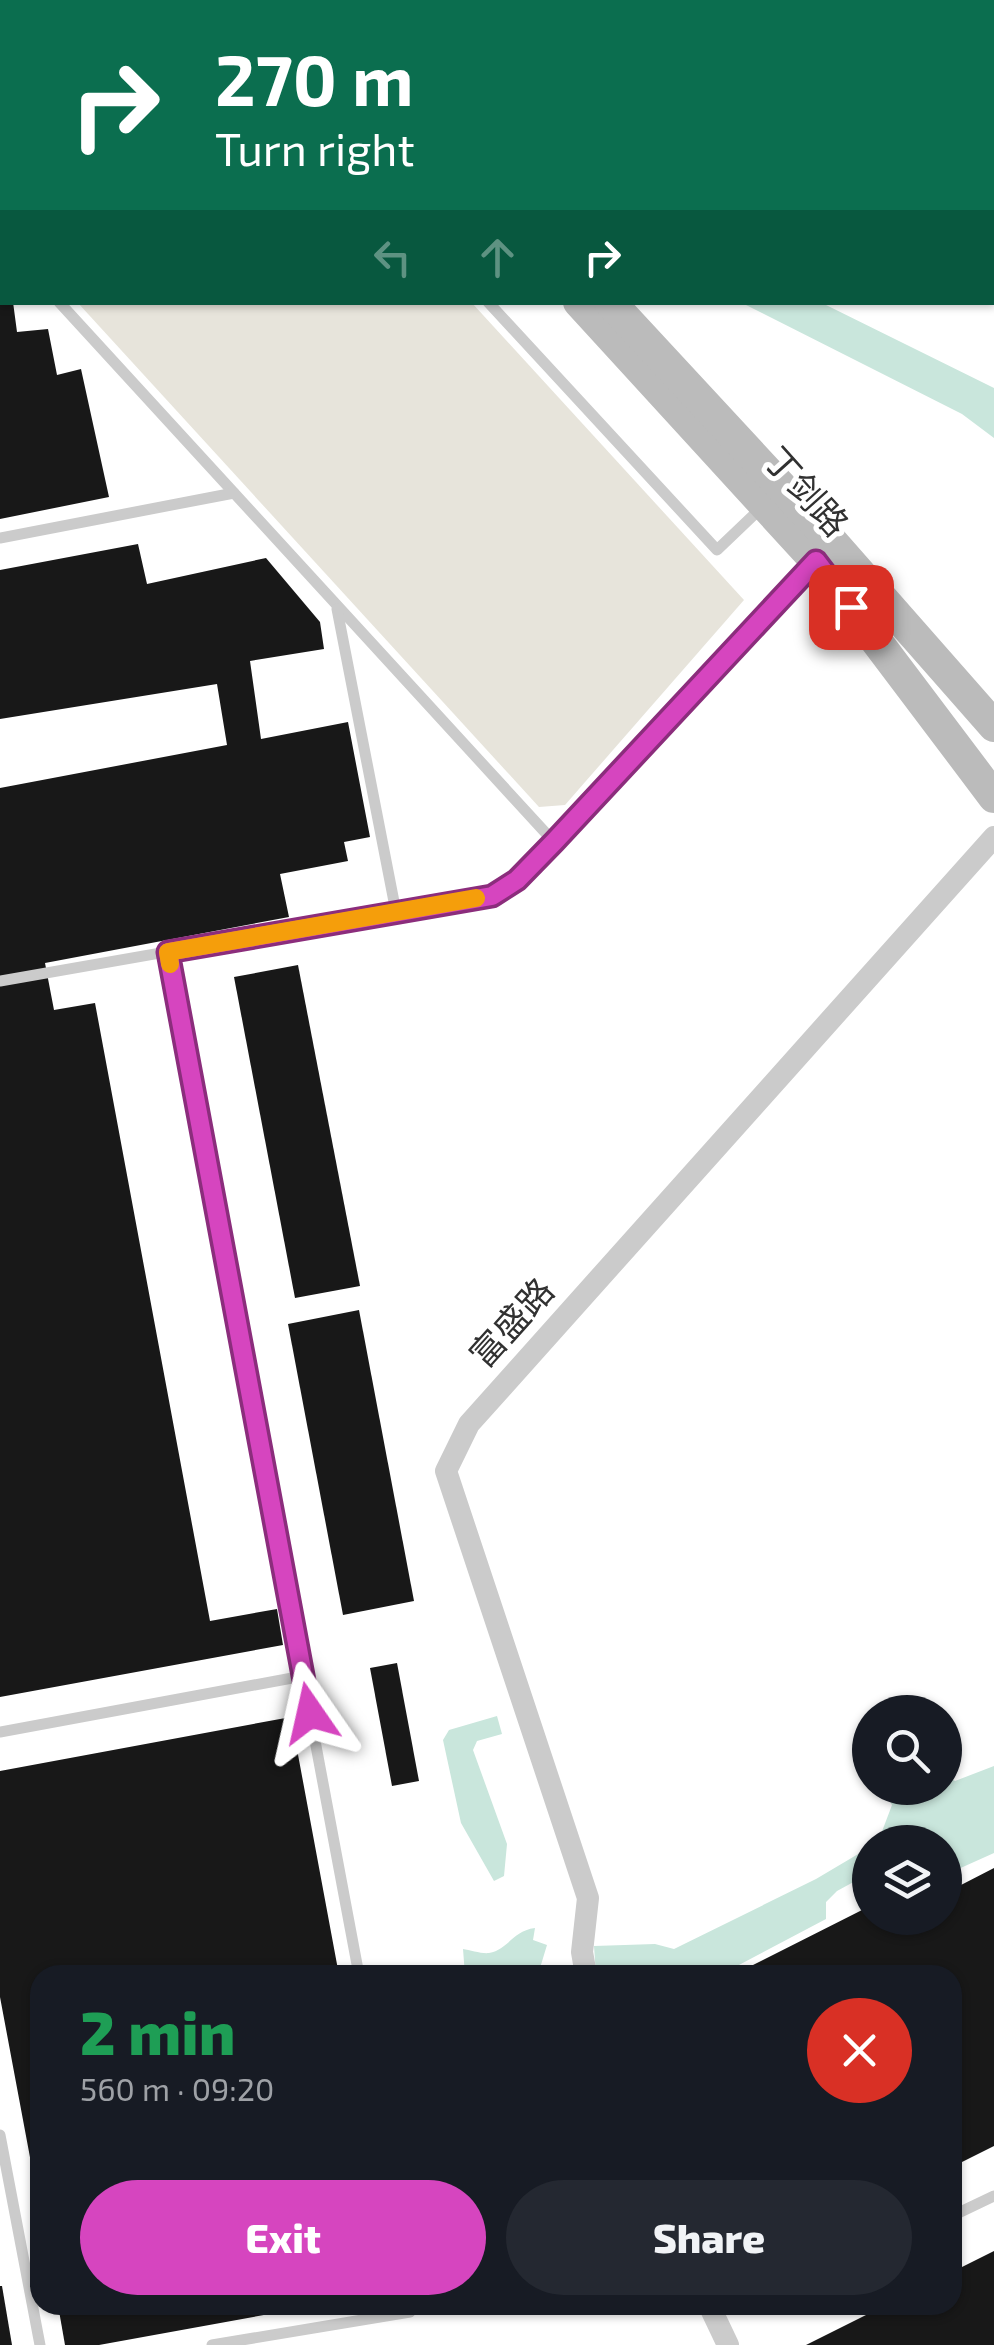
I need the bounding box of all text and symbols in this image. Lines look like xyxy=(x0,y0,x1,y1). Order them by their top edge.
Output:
text: 270 m xyxy=(215,36,414,120)
icon: right xyxy=(50,40,180,170)
text: Turn right xyxy=(215,121,415,175)
icon: left xyxy=(365,230,420,285)
icon: ahead xyxy=(470,230,525,285)
icon: right xyxy=(575,230,630,285)
street label: 丁剑路 xyxy=(757,438,858,544)
pin xyxy=(809,565,894,650)
icon: arrive xyxy=(824,580,879,635)
street label: 富盛路 xyxy=(460,1269,561,1375)
position arrow xyxy=(258,1661,362,1765)
map controls xyxy=(852,1695,962,1935)
button: search xyxy=(852,1695,962,1805)
button: layers xyxy=(852,1825,962,1935)
text: 2 min xyxy=(80,1995,235,2067)
button: close xyxy=(807,1998,912,2103)
text: 560 m · 09:20 xyxy=(80,2069,274,2107)
button: Exit xyxy=(80,2180,486,2295)
button: Share xyxy=(506,2180,912,2295)

